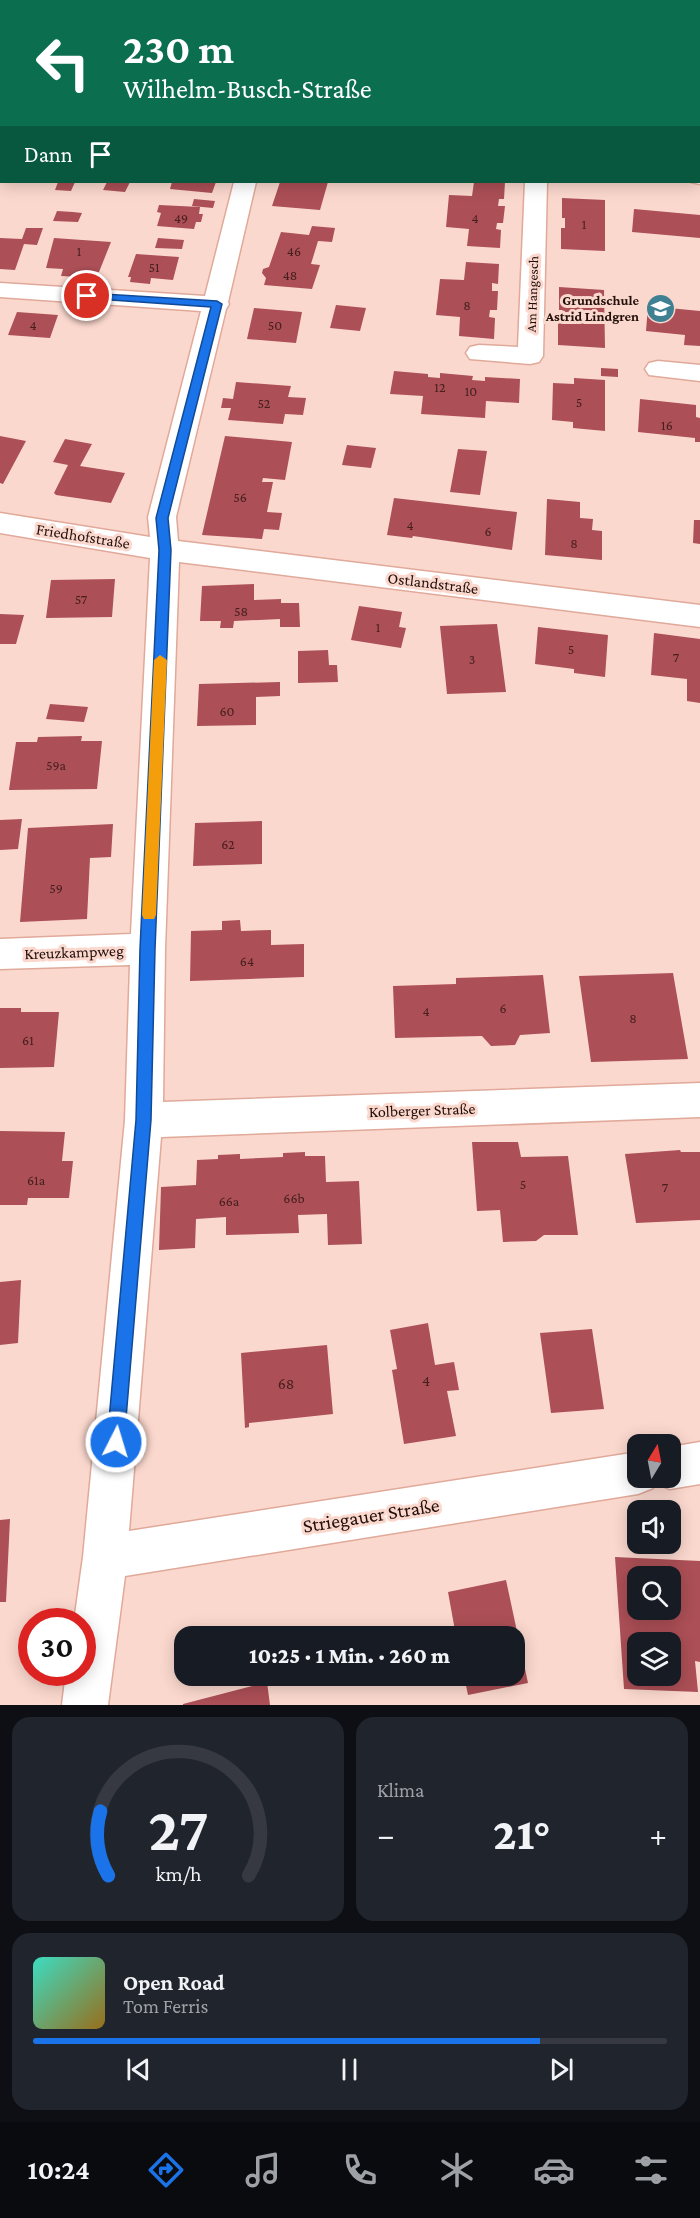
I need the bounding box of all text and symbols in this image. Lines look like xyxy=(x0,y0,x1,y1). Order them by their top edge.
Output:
icon: left xyxy=(24,24,102,102)
text: 230 m xyxy=(123,25,234,72)
text: Wilhelm-Busch-Straße xyxy=(123,74,372,104)
icon: arrive xyxy=(84,138,117,171)
text: Dann xyxy=(24,142,72,167)
house number: 49 xyxy=(174,210,188,226)
house number: 4 xyxy=(471,210,479,226)
house number: 1 xyxy=(582,216,587,232)
house number: 1 xyxy=(77,243,82,259)
house number: 46 xyxy=(287,243,301,259)
street label: Am Hangesch xyxy=(523,255,541,333)
house number: 51 xyxy=(148,259,160,275)
house number: 48 xyxy=(283,267,297,283)
pin xyxy=(61,270,112,321)
icon: arrive xyxy=(70,279,103,312)
place label: Grundschule Astrid Lindgren xyxy=(545,292,639,324)
school or university icon: Grundschule Astrid Lindgren xyxy=(644,292,676,324)
house number: 8 xyxy=(463,297,471,313)
house number: 4 xyxy=(29,317,37,333)
house number: 50 xyxy=(268,317,282,333)
house number: 12 xyxy=(434,379,446,395)
house number: 10 xyxy=(465,383,477,399)
house number: 5 xyxy=(576,394,582,410)
house number: 52 xyxy=(258,395,271,411)
house number: 16 xyxy=(661,417,673,433)
house number: 56 xyxy=(233,489,247,505)
house number: 4 xyxy=(406,517,414,533)
street label: Friedhofstraße xyxy=(35,520,131,552)
house number: 6 xyxy=(484,523,492,539)
house number: 8 xyxy=(570,535,578,551)
street label: Ostlandstraße xyxy=(387,569,479,597)
house number: 57 xyxy=(75,591,88,607)
house number: 58 xyxy=(234,603,248,619)
house number: 1 xyxy=(376,619,381,635)
house number: 5 xyxy=(568,641,574,657)
house number: 7 xyxy=(673,649,680,665)
house number: 3 xyxy=(469,651,475,667)
house number: 60 xyxy=(219,703,235,719)
house number: 59a xyxy=(46,757,67,773)
house number: 62 xyxy=(221,836,235,852)
house number: 59 xyxy=(49,880,63,896)
street label: Kreuzkampweg xyxy=(24,942,124,963)
house number: 64 xyxy=(240,953,254,969)
house number: 6 xyxy=(499,1000,507,1016)
house number: 4 xyxy=(422,1003,430,1019)
house number: 8 xyxy=(629,1010,637,1026)
house number: 61 xyxy=(22,1032,34,1048)
street label: Kolberger Straße xyxy=(368,1100,476,1121)
house number: 61a xyxy=(27,1172,46,1188)
house number: 5 xyxy=(520,1176,526,1192)
house number: 7 xyxy=(662,1179,669,1195)
house number: 66b xyxy=(283,1190,305,1206)
house number: 66a xyxy=(219,1193,240,1209)
house number: 4 xyxy=(422,1372,430,1389)
house number: 68 xyxy=(278,1375,294,1392)
position arrow xyxy=(84,1410,148,1474)
north arrow xyxy=(627,1434,681,1488)
map controls xyxy=(627,1434,681,1686)
street label: Striegauer Straße xyxy=(301,1493,441,1538)
button: sound xyxy=(627,1500,681,1554)
button: search xyxy=(627,1566,681,1620)
speed limit sign: 30 xyxy=(18,1608,96,1686)
button: layers xyxy=(627,1632,681,1686)
text: 10:25 · 1 Min. · 260 m xyxy=(249,1643,450,1668)
text: Klima xyxy=(377,1779,424,1801)
text: 27 xyxy=(148,1794,208,1863)
text: 21° xyxy=(493,1809,551,1859)
text: − xyxy=(377,1816,394,1853)
text: + xyxy=(650,1816,667,1853)
text: km/h xyxy=(155,1862,202,1886)
text: Open Road xyxy=(123,1970,225,1995)
text: Tom Ferris xyxy=(123,1995,208,2017)
icon: previous xyxy=(122,2053,155,2086)
icon: pause xyxy=(333,2053,366,2086)
icon: next xyxy=(545,2053,578,2086)
icon: directions xyxy=(145,2149,187,2191)
icon: music xyxy=(242,2149,284,2191)
icon: phone xyxy=(339,2149,381,2191)
icon: climate xyxy=(436,2149,478,2191)
icon: car xyxy=(533,2149,575,2191)
icon: filters xyxy=(630,2149,672,2191)
text: 10:24 xyxy=(28,2155,90,2185)

